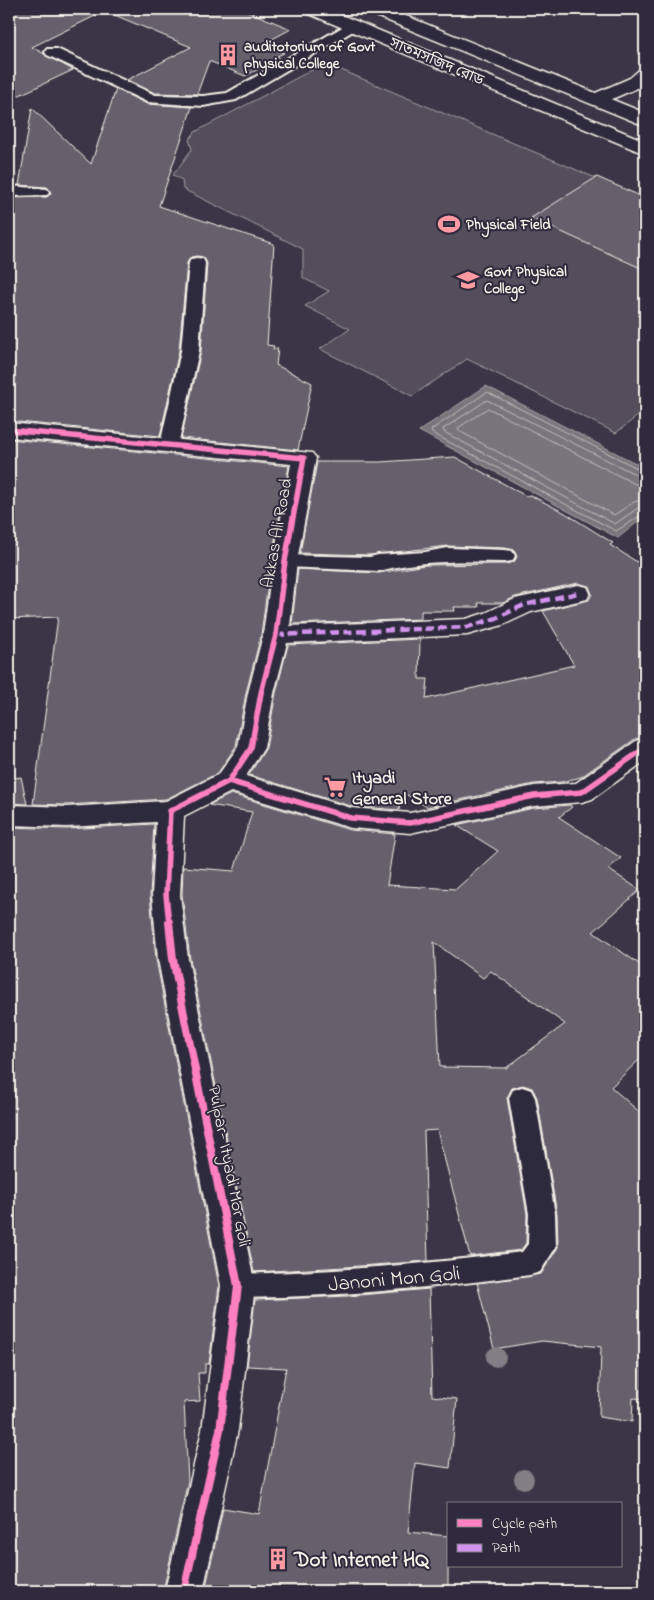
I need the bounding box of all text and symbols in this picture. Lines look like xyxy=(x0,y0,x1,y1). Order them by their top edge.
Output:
street label: সাতমসজিদ রোড xyxy=(385,32,487,92)
place label: auditotorium of Govt physical College xyxy=(244,36,376,77)
building icon: auditotorium of Govt physical College xyxy=(215,42,241,68)
sports icon: Physical Field xyxy=(436,211,462,237)
place label: Physical Field xyxy=(466,214,551,238)
place label: Govt Physical College xyxy=(484,261,567,302)
school or university icon: Govt Physical College xyxy=(455,267,481,293)
street label: Akkas Ali Road xyxy=(256,476,300,590)
place label: Ityadi General Store xyxy=(352,766,453,813)
supermarket icon: Ityadi General Store xyxy=(322,774,348,800)
street label: Pulpar- Ityadi Mor Goli xyxy=(200,1084,256,1249)
street label: Janoni Mon Goli xyxy=(327,1259,461,1301)
legend xyxy=(447,1502,622,1568)
text: Cycle path xyxy=(492,1513,557,1536)
text: Path xyxy=(492,1537,520,1559)
building icon: Dot Internet HQ xyxy=(265,1546,291,1572)
place label: Dot Internet HQ xyxy=(293,1546,430,1576)

